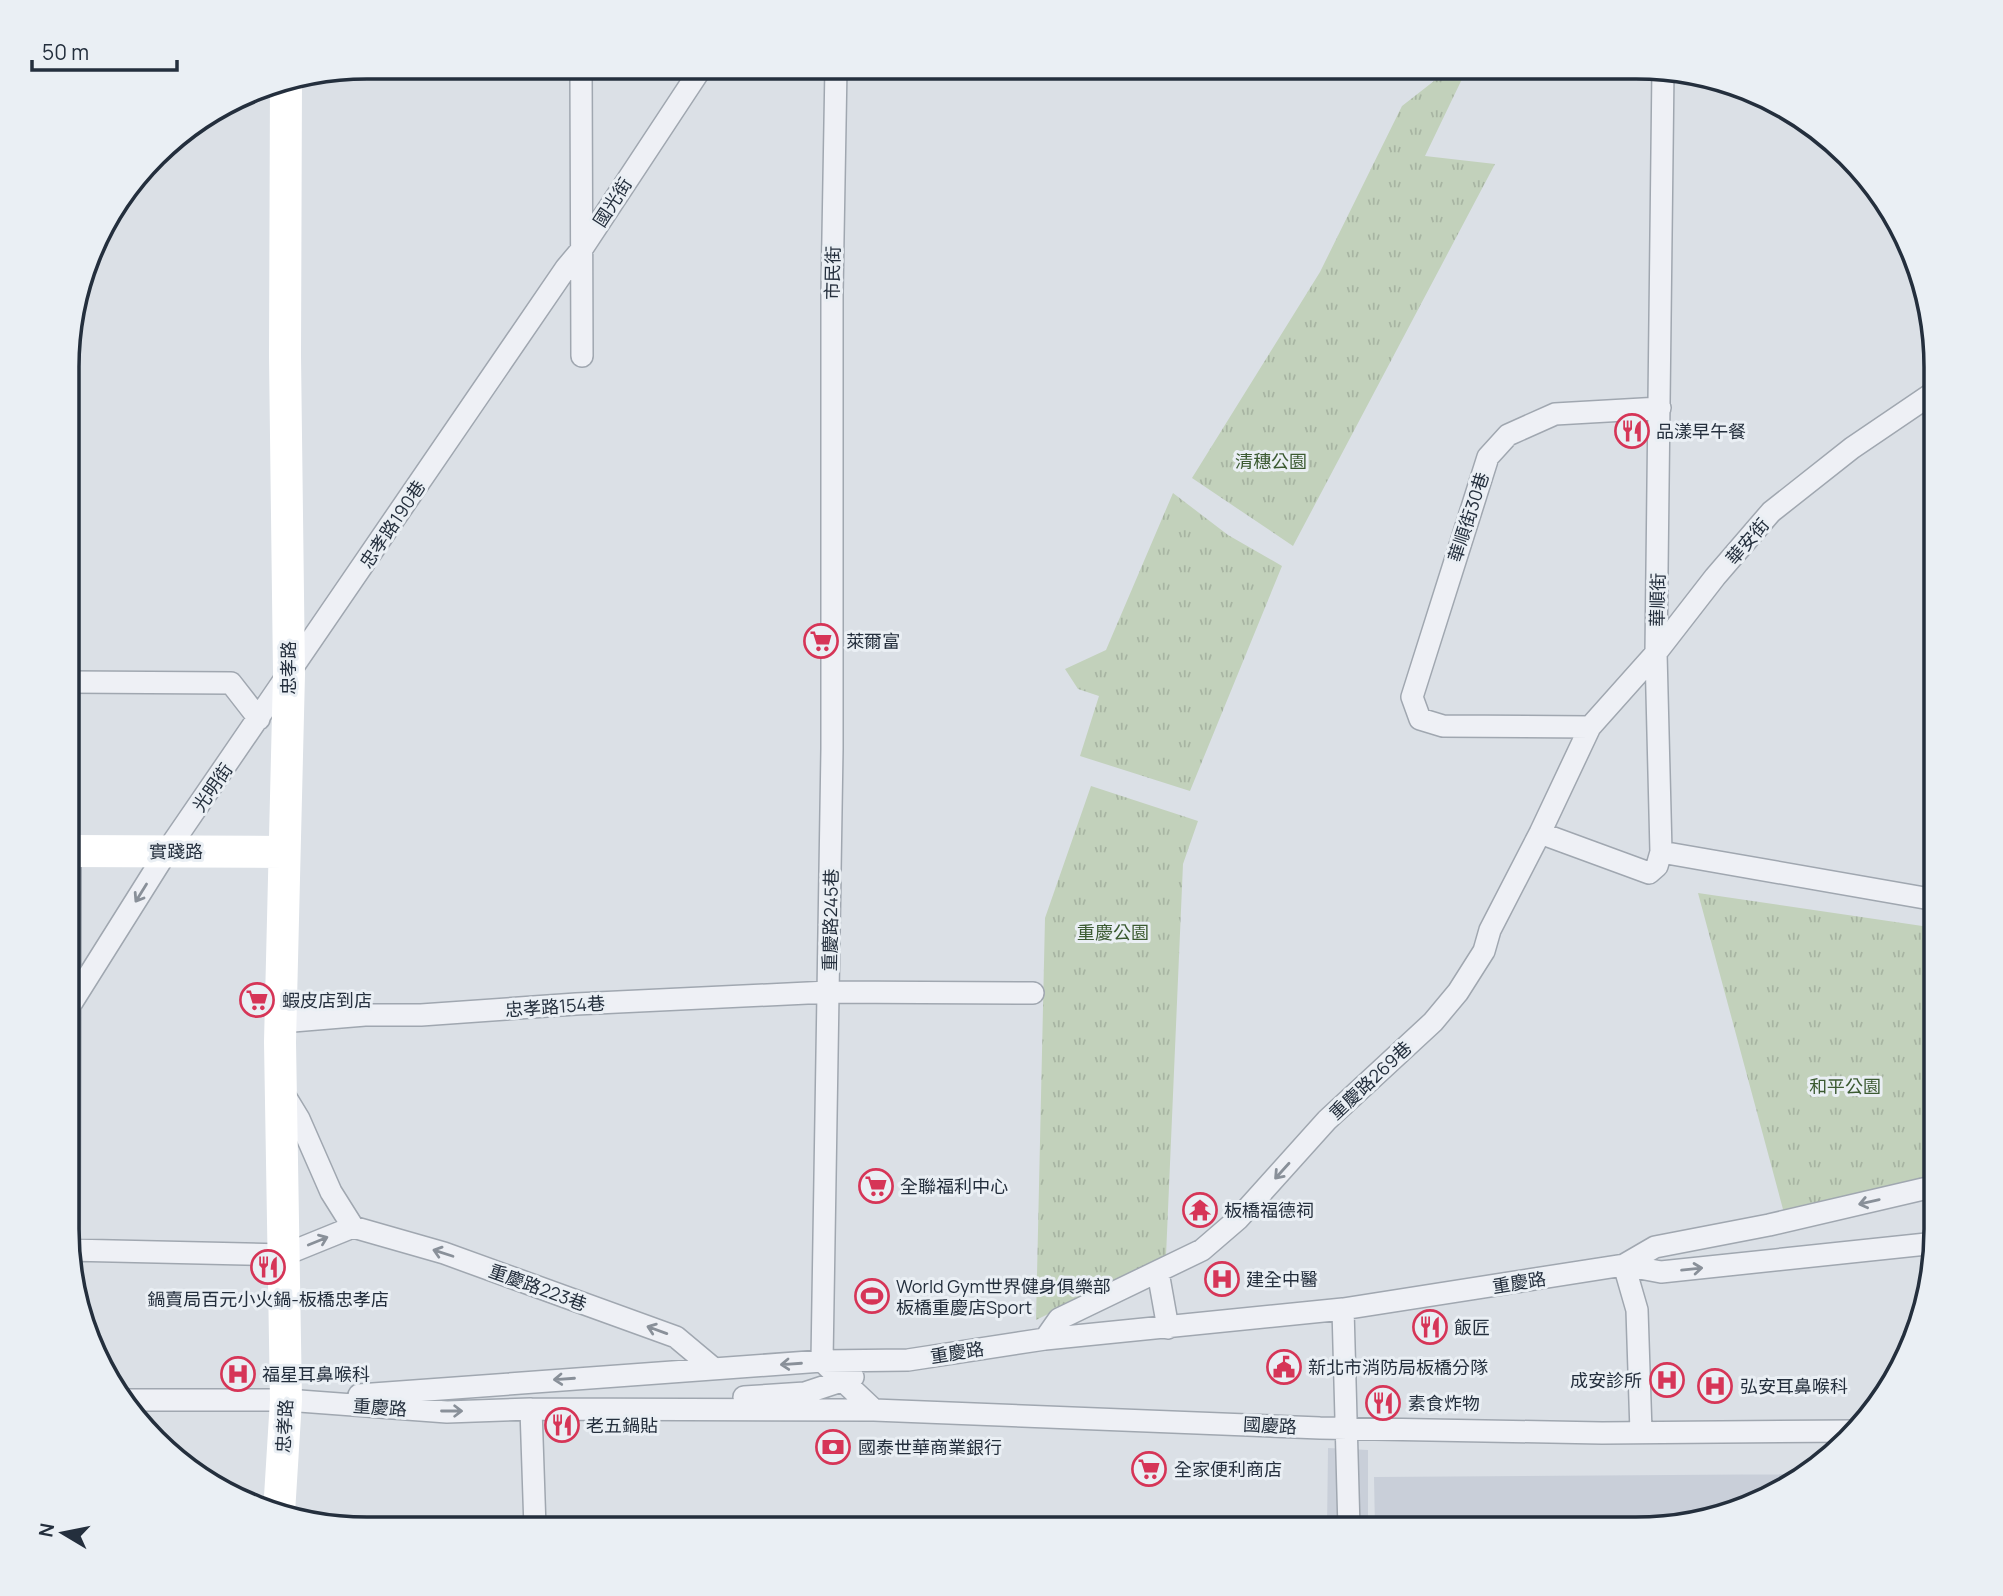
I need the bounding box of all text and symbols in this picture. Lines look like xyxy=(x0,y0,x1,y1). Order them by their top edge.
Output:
scale bar xyxy=(32,28,177,72)
text: 50 m xyxy=(42,38,89,66)
street label: 國光街 xyxy=(587,173,637,231)
street label: 市民街 xyxy=(820,246,844,300)
restaurant icon: 品漾早午餐 xyxy=(1613,412,1651,450)
place label: 品漾早午餐 xyxy=(1656,419,1746,443)
park label: 清穗公園 xyxy=(1235,449,1307,473)
street label: 華順街30巷 xyxy=(1442,469,1494,565)
street label: 忠孝路190巷 xyxy=(354,475,430,573)
street label: 華安街 xyxy=(1720,513,1774,569)
street label: 華順街 xyxy=(1645,573,1669,627)
supermarket icon: 萊爾富 xyxy=(802,622,840,660)
place label: 萊爾富 xyxy=(846,629,900,653)
street label: 忠孝路 xyxy=(276,641,300,695)
street label: 光明街 xyxy=(187,758,237,816)
street label: 實踐路 xyxy=(149,839,203,863)
street label: 重慶路245巷 xyxy=(817,868,843,972)
one-way arrow xyxy=(134,883,149,902)
park label: 重慶公園 xyxy=(1077,920,1149,944)
supermarket icon: 蝦皮店到店 xyxy=(238,981,276,1019)
place label: 蝦皮店到店 xyxy=(282,988,372,1012)
street label: 忠孝路154巷 xyxy=(504,991,606,1021)
street label: 重慶路269巷 xyxy=(1324,1036,1416,1124)
park label: 和平公園 xyxy=(1809,1074,1881,1098)
one-way arrow xyxy=(1274,1161,1290,1179)
supermarket icon: 全聯福利中心 xyxy=(857,1167,895,1205)
place label: 全聯福利中心 xyxy=(900,1174,1008,1198)
temple icon: 板橋福德祠 xyxy=(1181,1191,1219,1229)
one-way arrow xyxy=(1859,1196,1881,1209)
place label: 板橋福德祠 xyxy=(1224,1198,1314,1222)
one-way arrow xyxy=(307,1234,329,1247)
one-way arrow xyxy=(433,1246,455,1258)
restaurant icon: 鍋賣局百元小火鍋-板橋忠孝店 xyxy=(249,1248,287,1286)
street label: 重慶路223巷 xyxy=(486,1258,590,1316)
hospital icon: 建全中醫 xyxy=(1203,1260,1241,1298)
one-way arrow xyxy=(1680,1262,1702,1275)
street label: 重慶路 xyxy=(1490,1266,1548,1298)
place label: 建全中醫 xyxy=(1246,1267,1318,1291)
place label: World Gym世界健身俱樂部 板橋重慶店Sport xyxy=(896,1274,1111,1319)
sports icon: World Gym世界健身俱樂部 板橋重慶店Sport xyxy=(853,1277,891,1315)
place label: 鍋賣局百元小火鍋-板橋忠孝店 xyxy=(147,1287,389,1311)
restaurant icon: 飯匠 xyxy=(1411,1308,1449,1346)
place label: 飯匠 xyxy=(1454,1315,1490,1339)
one-way arrow xyxy=(647,1323,669,1335)
street label: 重慶路 xyxy=(928,1336,986,1368)
public building icon: 新北市消防局板橋分隊 xyxy=(1265,1348,1303,1386)
hospital icon: 福星耳鼻喉科 xyxy=(219,1355,257,1393)
place label: 新北市消防局板橋分隊 xyxy=(1308,1355,1488,1379)
one-way arrow xyxy=(780,1357,803,1370)
hospital icon: 成安診所 xyxy=(1648,1361,1686,1399)
place label: 福星耳鼻喉科 xyxy=(262,1362,370,1386)
hospital icon: 弘安耳鼻喉科 xyxy=(1696,1367,1734,1405)
place label: 成安診所 xyxy=(1570,1368,1642,1392)
one-way arrow xyxy=(554,1373,576,1386)
place label: 弘安耳鼻喉科 xyxy=(1740,1374,1848,1398)
restaurant icon: 素食炸物 xyxy=(1364,1384,1402,1422)
place label: 素食炸物 xyxy=(1408,1391,1480,1415)
street label: 重慶路 xyxy=(352,1393,408,1421)
street label: 忠孝路 xyxy=(271,1398,297,1454)
one-way arrow xyxy=(440,1404,463,1418)
restaurant icon: 老五鍋貼 xyxy=(543,1406,581,1444)
street label: 國慶路 xyxy=(1242,1412,1298,1438)
place label: 老五鍋貼 xyxy=(586,1413,658,1437)
bank icon: 國泰世華商業銀行 xyxy=(814,1428,852,1466)
place label: 國泰世華商業銀行 xyxy=(858,1435,1002,1459)
supermarket icon: 全家便利商店 xyxy=(1130,1450,1168,1488)
place label: 全家便利商店 xyxy=(1174,1457,1282,1481)
north arrow xyxy=(28,1498,98,1568)
text: N xyxy=(32,1521,60,1539)

